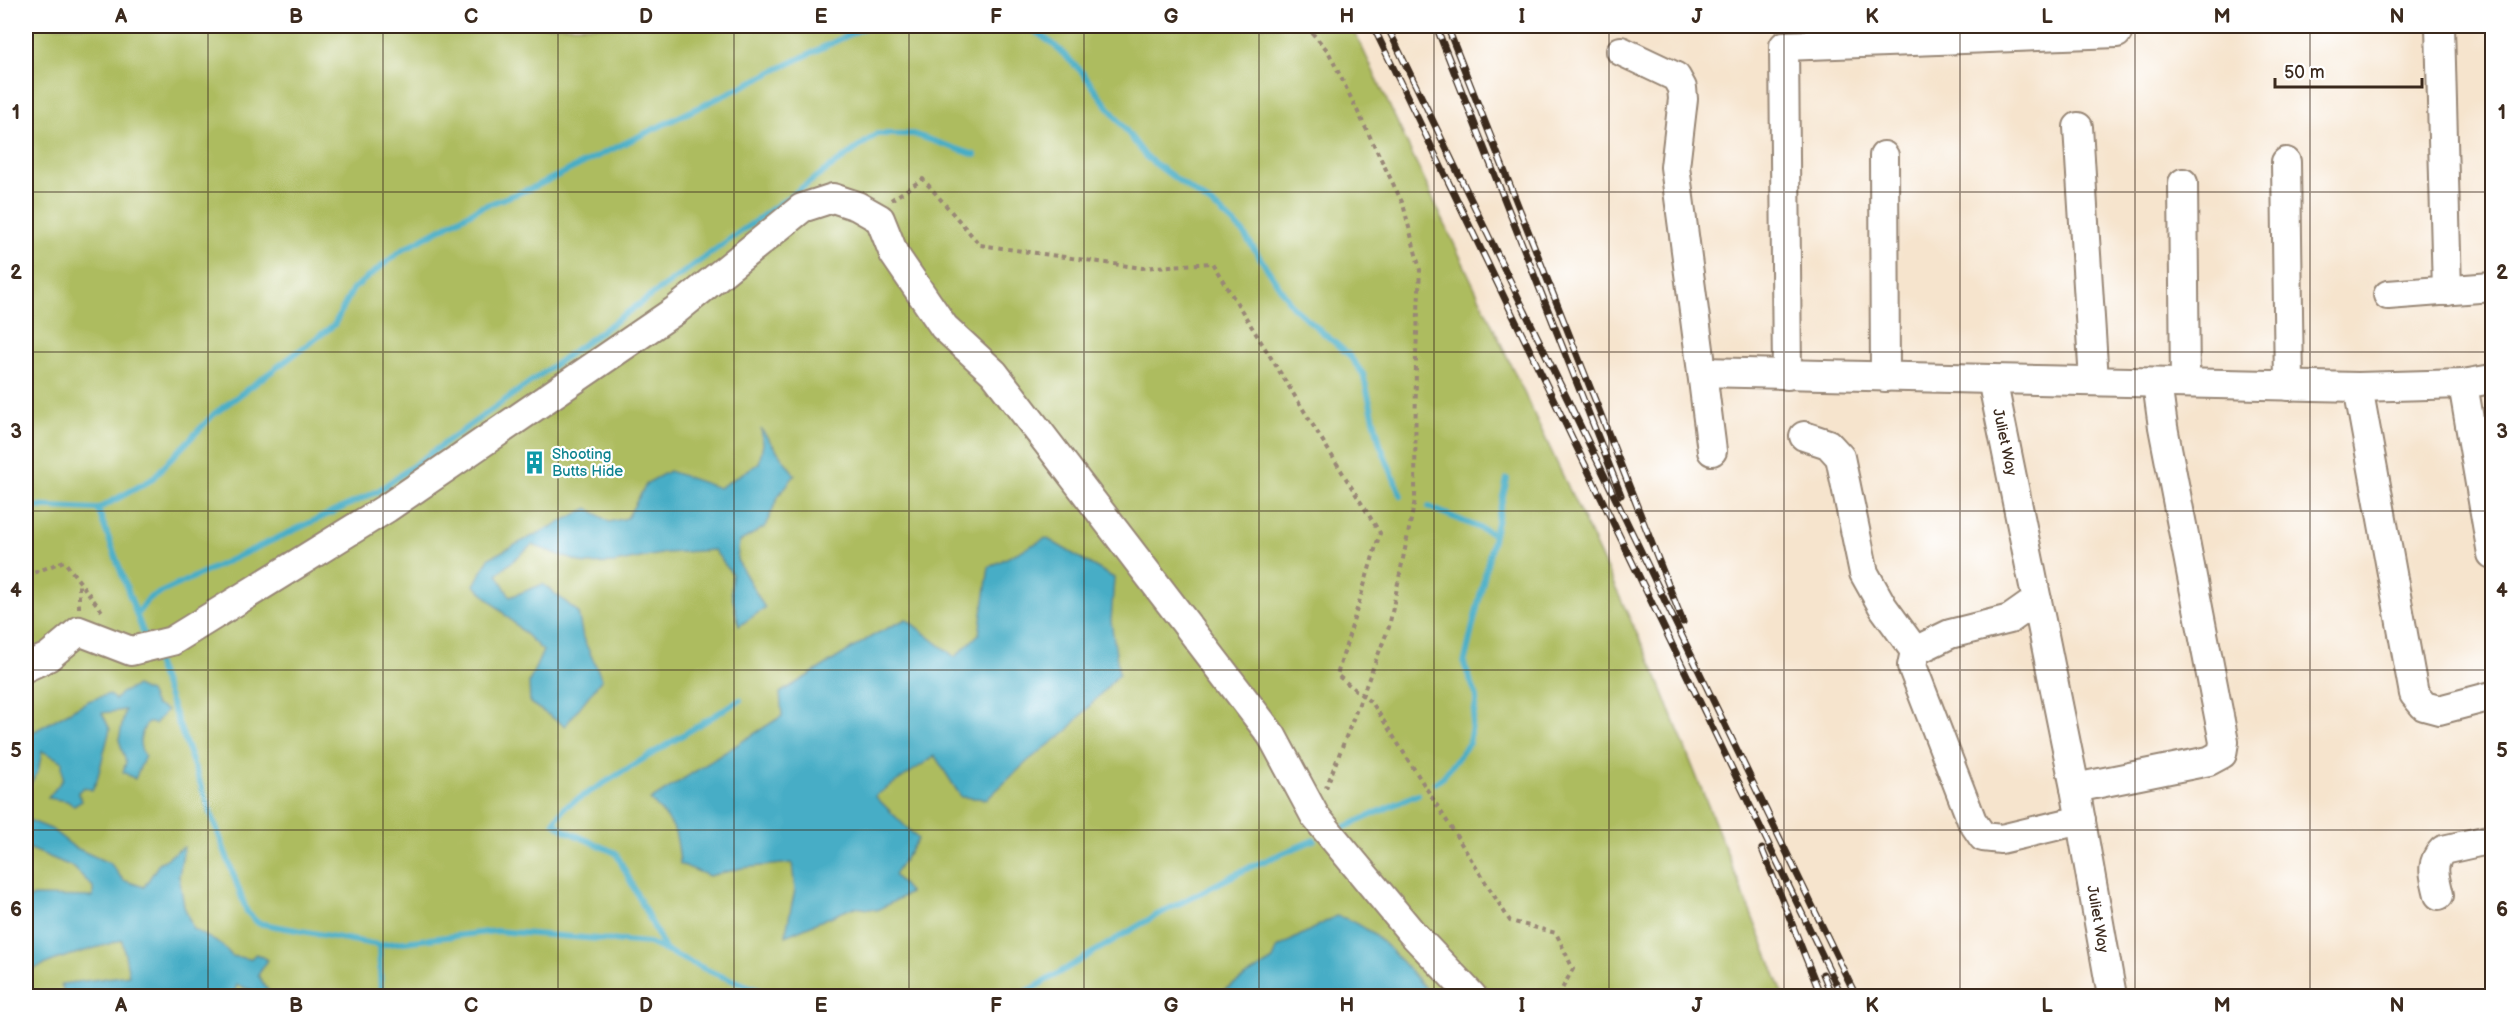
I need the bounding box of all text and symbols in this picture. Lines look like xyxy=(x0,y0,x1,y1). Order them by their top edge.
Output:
text: A xyxy=(114,5,128,29)
text: B xyxy=(289,5,303,29)
text: C xyxy=(464,5,478,29)
text: D xyxy=(639,5,653,29)
text: E xyxy=(815,5,828,29)
text: F xyxy=(990,5,1002,29)
text: G xyxy=(1164,5,1179,29)
text: H xyxy=(1340,5,1354,29)
text: I xyxy=(1519,5,1525,29)
text: J xyxy=(1692,5,1704,29)
text: K xyxy=(1865,5,1879,29)
text: L xyxy=(2041,5,2053,29)
text: M xyxy=(2213,5,2231,29)
text: N xyxy=(2389,5,2405,29)
scale bar xyxy=(2275,51,2422,89)
text: 50 m xyxy=(2284,62,2325,83)
text: 1 xyxy=(12,101,20,125)
text: 1 xyxy=(2498,101,2506,125)
text: 2 xyxy=(10,261,22,285)
text: 2 xyxy=(2496,261,2508,285)
street label: Juliet Way xyxy=(1988,407,2021,478)
text: 3 xyxy=(10,420,22,444)
text: 3 xyxy=(2496,420,2508,444)
place label: Shooting Butts Hide xyxy=(552,445,623,481)
building icon: Shooting Butts Hide xyxy=(521,450,547,476)
text: 4 xyxy=(10,579,22,603)
text: 4 xyxy=(2496,579,2508,603)
text: 5 xyxy=(10,739,22,763)
text: 5 xyxy=(2496,739,2508,763)
street label: Juliet Way xyxy=(2082,884,2113,954)
text: 6 xyxy=(10,898,22,922)
text: 6 xyxy=(2496,898,2508,922)
text: A xyxy=(114,994,128,1018)
text: B xyxy=(289,994,303,1018)
text: C xyxy=(464,994,478,1018)
text: D xyxy=(639,994,653,1018)
text: E xyxy=(815,994,828,1018)
text: F xyxy=(990,994,1002,1018)
text: G xyxy=(1164,994,1179,1018)
text: H xyxy=(1340,994,1354,1018)
text: I xyxy=(1519,994,1525,1018)
text: J xyxy=(1692,994,1704,1018)
text: K xyxy=(1865,994,1879,1018)
text: L xyxy=(2041,994,2053,1018)
text: M xyxy=(2213,994,2231,1018)
text: N xyxy=(2389,994,2405,1018)

